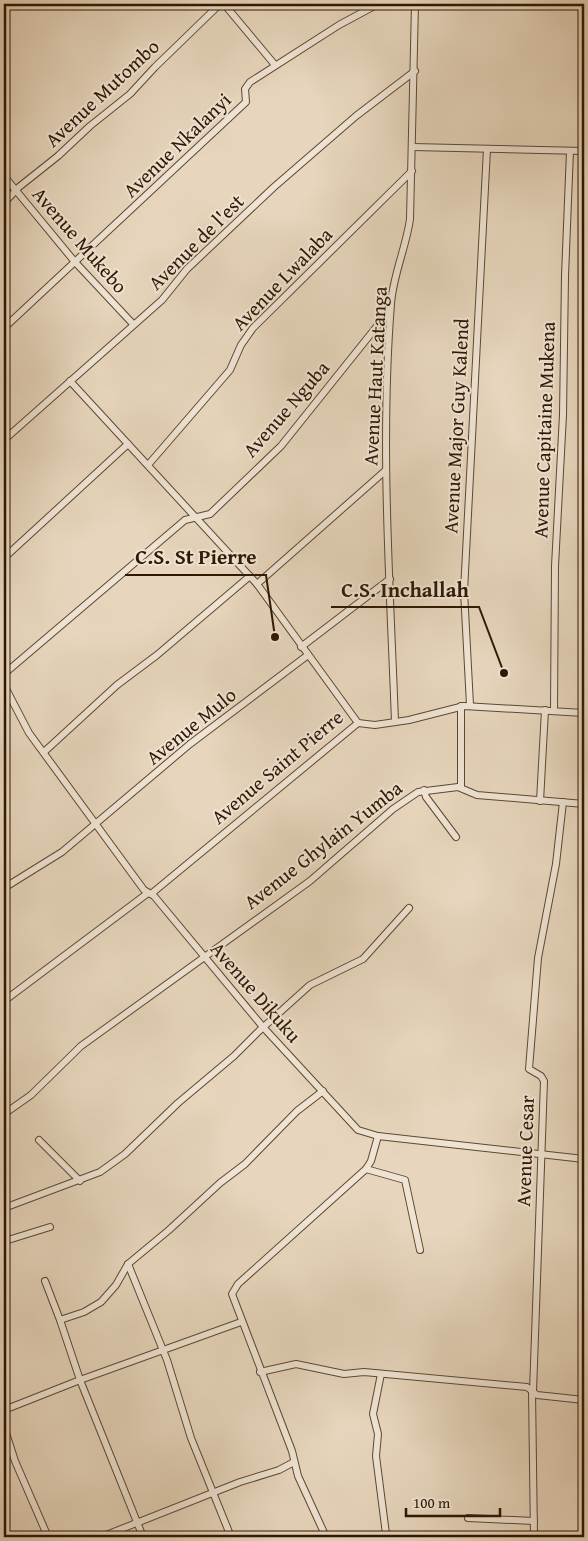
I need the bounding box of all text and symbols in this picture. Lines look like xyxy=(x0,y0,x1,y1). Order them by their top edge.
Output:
street label: Avenue Mutombo xyxy=(38,32,165,153)
street label: Avenue Nkalanyi xyxy=(116,85,238,204)
street label: Avenue Mukebo xyxy=(26,180,135,299)
street label: Avenue de l'est xyxy=(141,187,250,296)
street label: Avenue Lwalaba xyxy=(225,220,339,337)
street label: Avenue Haut Katanga xyxy=(355,285,394,466)
street label: Avenue Major Guy Kalend xyxy=(435,317,476,534)
street label: Avenue Capitaine Mukena xyxy=(525,321,562,539)
street label: Avenue Nguba xyxy=(235,354,336,463)
callout: C.S. St Pierre xyxy=(125,539,266,575)
text: C.S. St Pierre xyxy=(135,541,257,572)
callout: C.S. Inchallah xyxy=(331,571,479,607)
text: C.S. Inchallah xyxy=(341,574,469,605)
street label: Avenue Mulo xyxy=(139,680,242,771)
street label: Avenue Saint Pierre xyxy=(204,703,349,831)
street label: Avenue Ghylain Yumba xyxy=(237,773,409,916)
street label: Avenue Dikuku xyxy=(204,935,309,1049)
street label: Avenue Cesar xyxy=(508,1095,541,1207)
scale bar xyxy=(406,1486,499,1518)
text: 100 m xyxy=(413,1492,451,1513)

